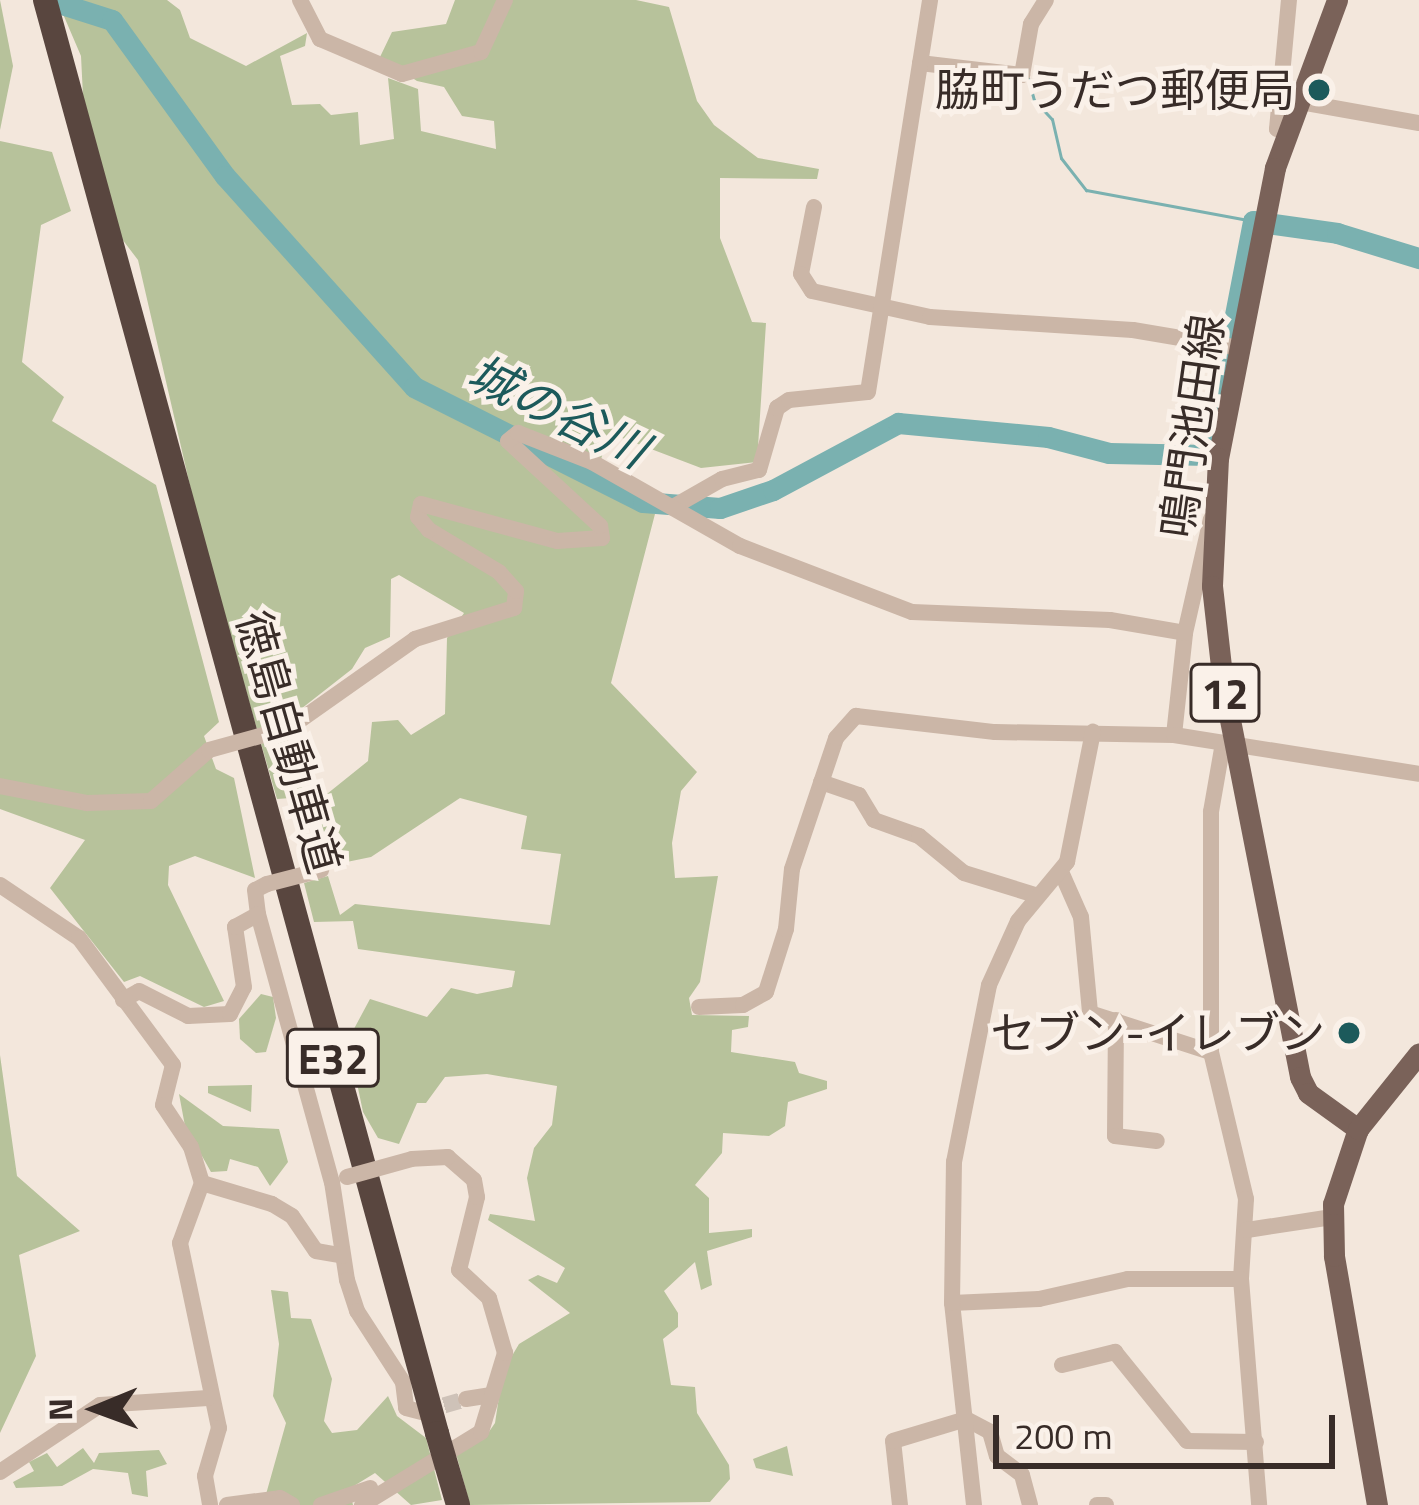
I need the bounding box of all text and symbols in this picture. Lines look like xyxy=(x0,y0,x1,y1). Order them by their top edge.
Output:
place label: 脇町うだつ郵便局 xyxy=(935,63,1295,117)
marker: 脇町うだつ郵便局 xyxy=(1306,77,1332,103)
street label: 鳴門池田線 xyxy=(1150,311,1234,541)
water label: 城の谷川 xyxy=(459,343,657,479)
street label: 徳島自動車道 xyxy=(226,605,352,879)
road number: 12 xyxy=(1189,657,1261,729)
place label: セブン-イレブン xyxy=(990,1006,1325,1060)
marker: セブン-イレブン xyxy=(1336,1020,1362,1046)
road number: E32 xyxy=(285,1022,381,1094)
north arrow xyxy=(36,1349,156,1469)
scale bar xyxy=(999,1391,1341,1465)
text: N xyxy=(35,1398,85,1422)
text: 200 m xyxy=(1014,1408,1113,1463)

